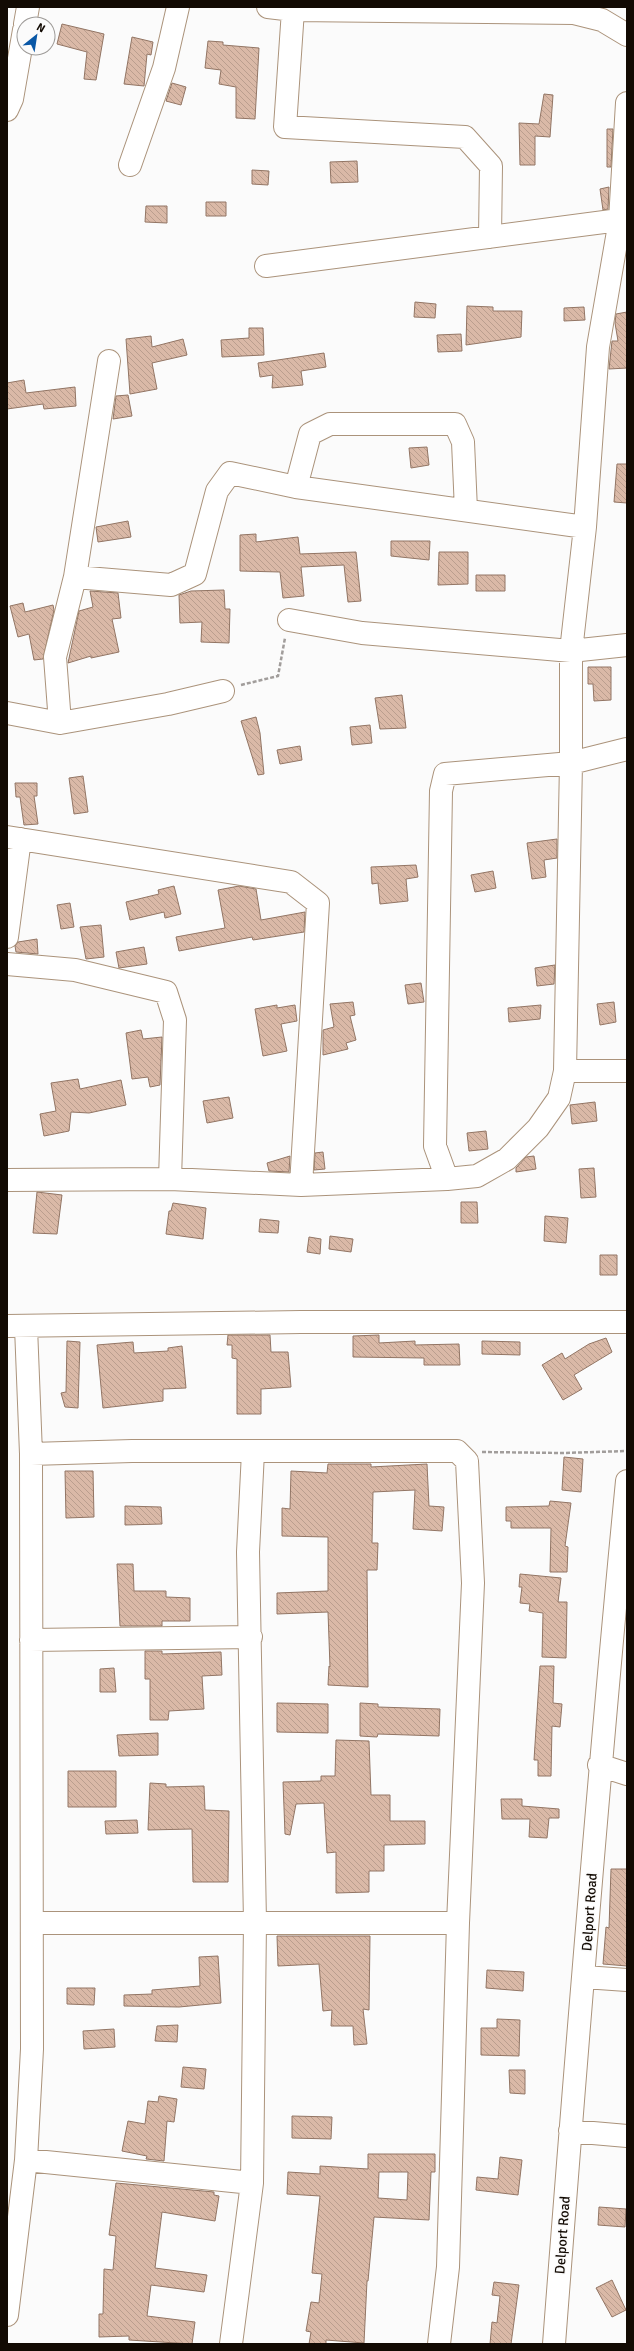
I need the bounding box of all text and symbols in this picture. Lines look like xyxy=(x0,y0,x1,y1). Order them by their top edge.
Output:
north arrow xyxy=(16,16,56,56)
text: N xyxy=(34,20,47,35)
street label: Delport Road xyxy=(578,1872,601,1952)
street label: Delport Road xyxy=(551,2195,574,2275)

